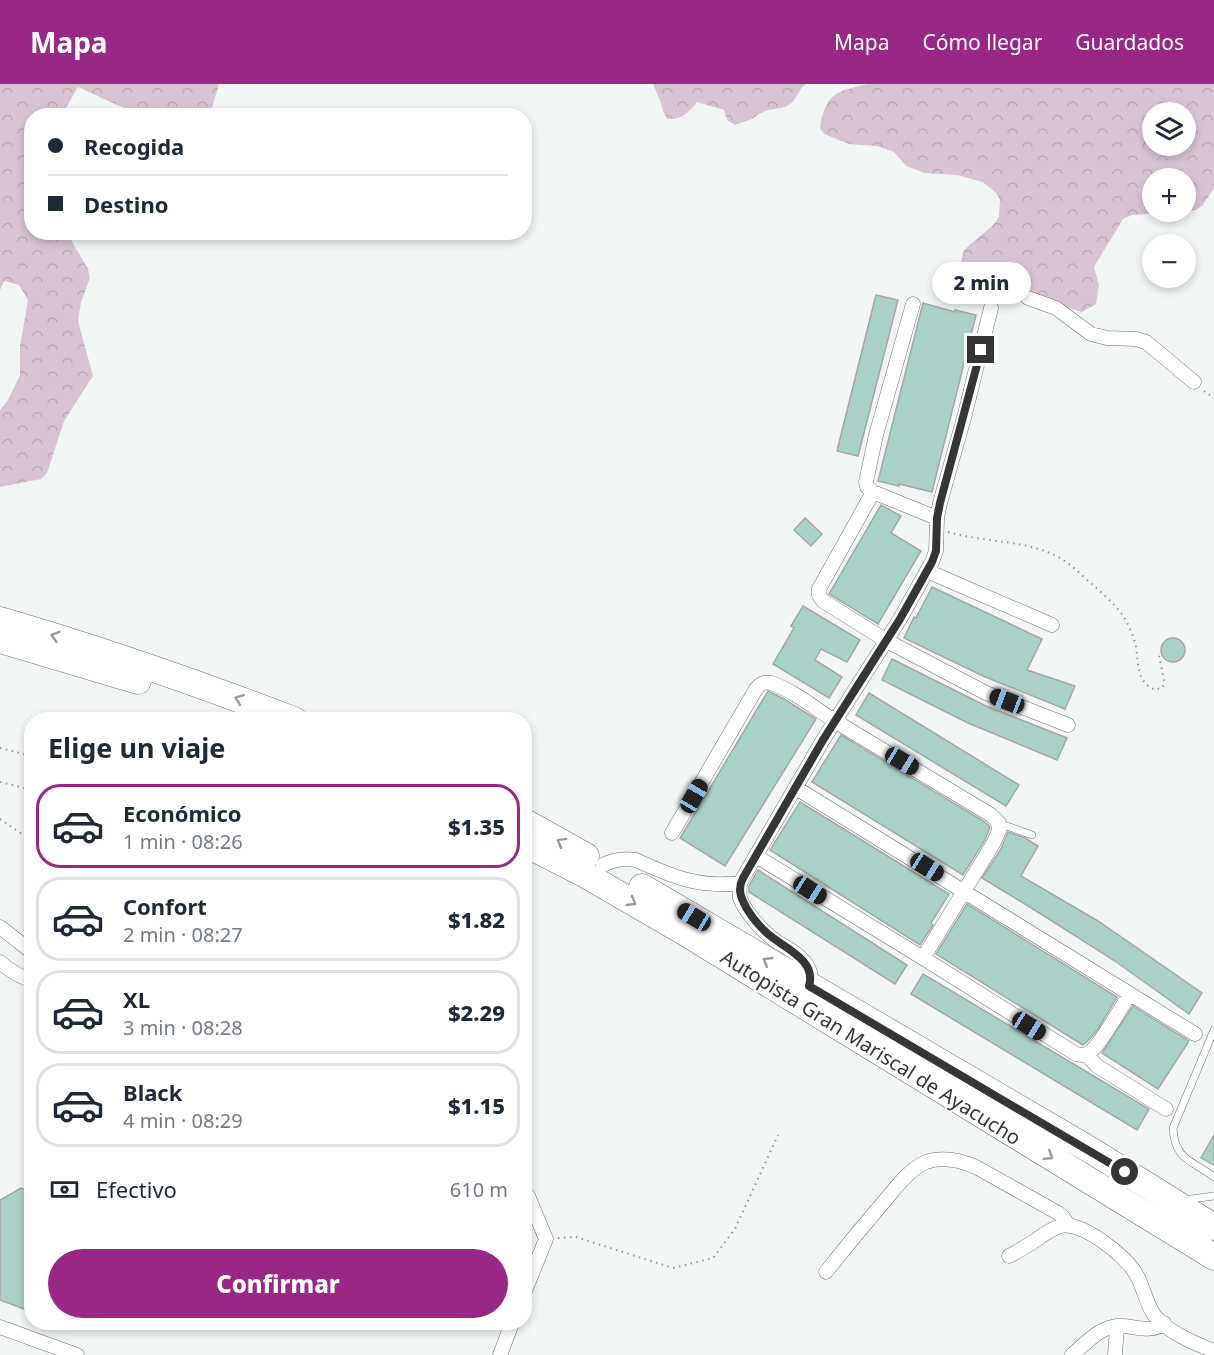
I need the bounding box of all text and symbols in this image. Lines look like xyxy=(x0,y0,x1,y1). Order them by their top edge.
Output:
text: Mapa xyxy=(30,23,108,61)
text: Mapa xyxy=(834,28,889,56)
text: Cómo llegar xyxy=(922,28,1042,56)
text: Guardados xyxy=(1075,28,1184,56)
map controls xyxy=(1142,102,1196,288)
button: layers xyxy=(1142,102,1196,156)
text: Recogida xyxy=(84,131,184,161)
button: + xyxy=(1142,168,1196,222)
text: Destino xyxy=(84,189,168,219)
button: − xyxy=(1142,234,1196,288)
callout: 2 min xyxy=(932,263,1030,305)
text: 2 min xyxy=(954,269,1009,296)
route end xyxy=(967,336,994,363)
one-way arrow xyxy=(50,631,61,643)
car xyxy=(987,686,1027,716)
one-way arrow xyxy=(235,694,246,706)
text: Elige un viaje xyxy=(48,729,225,766)
car xyxy=(882,744,922,778)
car xyxy=(677,776,711,816)
text: Económico xyxy=(123,798,242,828)
icon: car xyxy=(51,799,105,853)
text: $1.35 xyxy=(448,811,505,841)
text: 1 min · 08:26 xyxy=(123,828,243,855)
one-way arrow xyxy=(557,838,568,850)
car xyxy=(907,850,947,884)
car xyxy=(790,873,830,907)
text: Confort xyxy=(123,891,207,921)
icon: car xyxy=(51,892,105,946)
one-way arrow xyxy=(626,894,636,906)
car xyxy=(674,900,714,934)
text: $1.82 xyxy=(448,904,505,934)
text: 2 min · 08:27 xyxy=(123,921,243,948)
street label: Autopista Gran Mariscal de Ayacucho xyxy=(716,943,1026,1151)
one-way arrow xyxy=(763,956,773,968)
text: XL xyxy=(123,984,150,1014)
icon: car xyxy=(51,985,105,1039)
text: $2.29 xyxy=(448,997,505,1027)
car xyxy=(1009,1009,1049,1043)
text: 3 min · 08:28 xyxy=(123,1014,243,1041)
text: Black xyxy=(123,1077,182,1107)
icon: car xyxy=(51,1078,105,1132)
text: $1.15 xyxy=(448,1090,505,1120)
text: 4 min · 08:29 xyxy=(123,1107,243,1134)
one-way arrow xyxy=(1043,1148,1053,1160)
route start xyxy=(1111,1158,1138,1185)
icon: cash xyxy=(48,1173,81,1206)
text: Efectivo xyxy=(96,1174,177,1204)
text: 610 m xyxy=(450,1176,508,1203)
button: Confirmar xyxy=(48,1249,508,1318)

